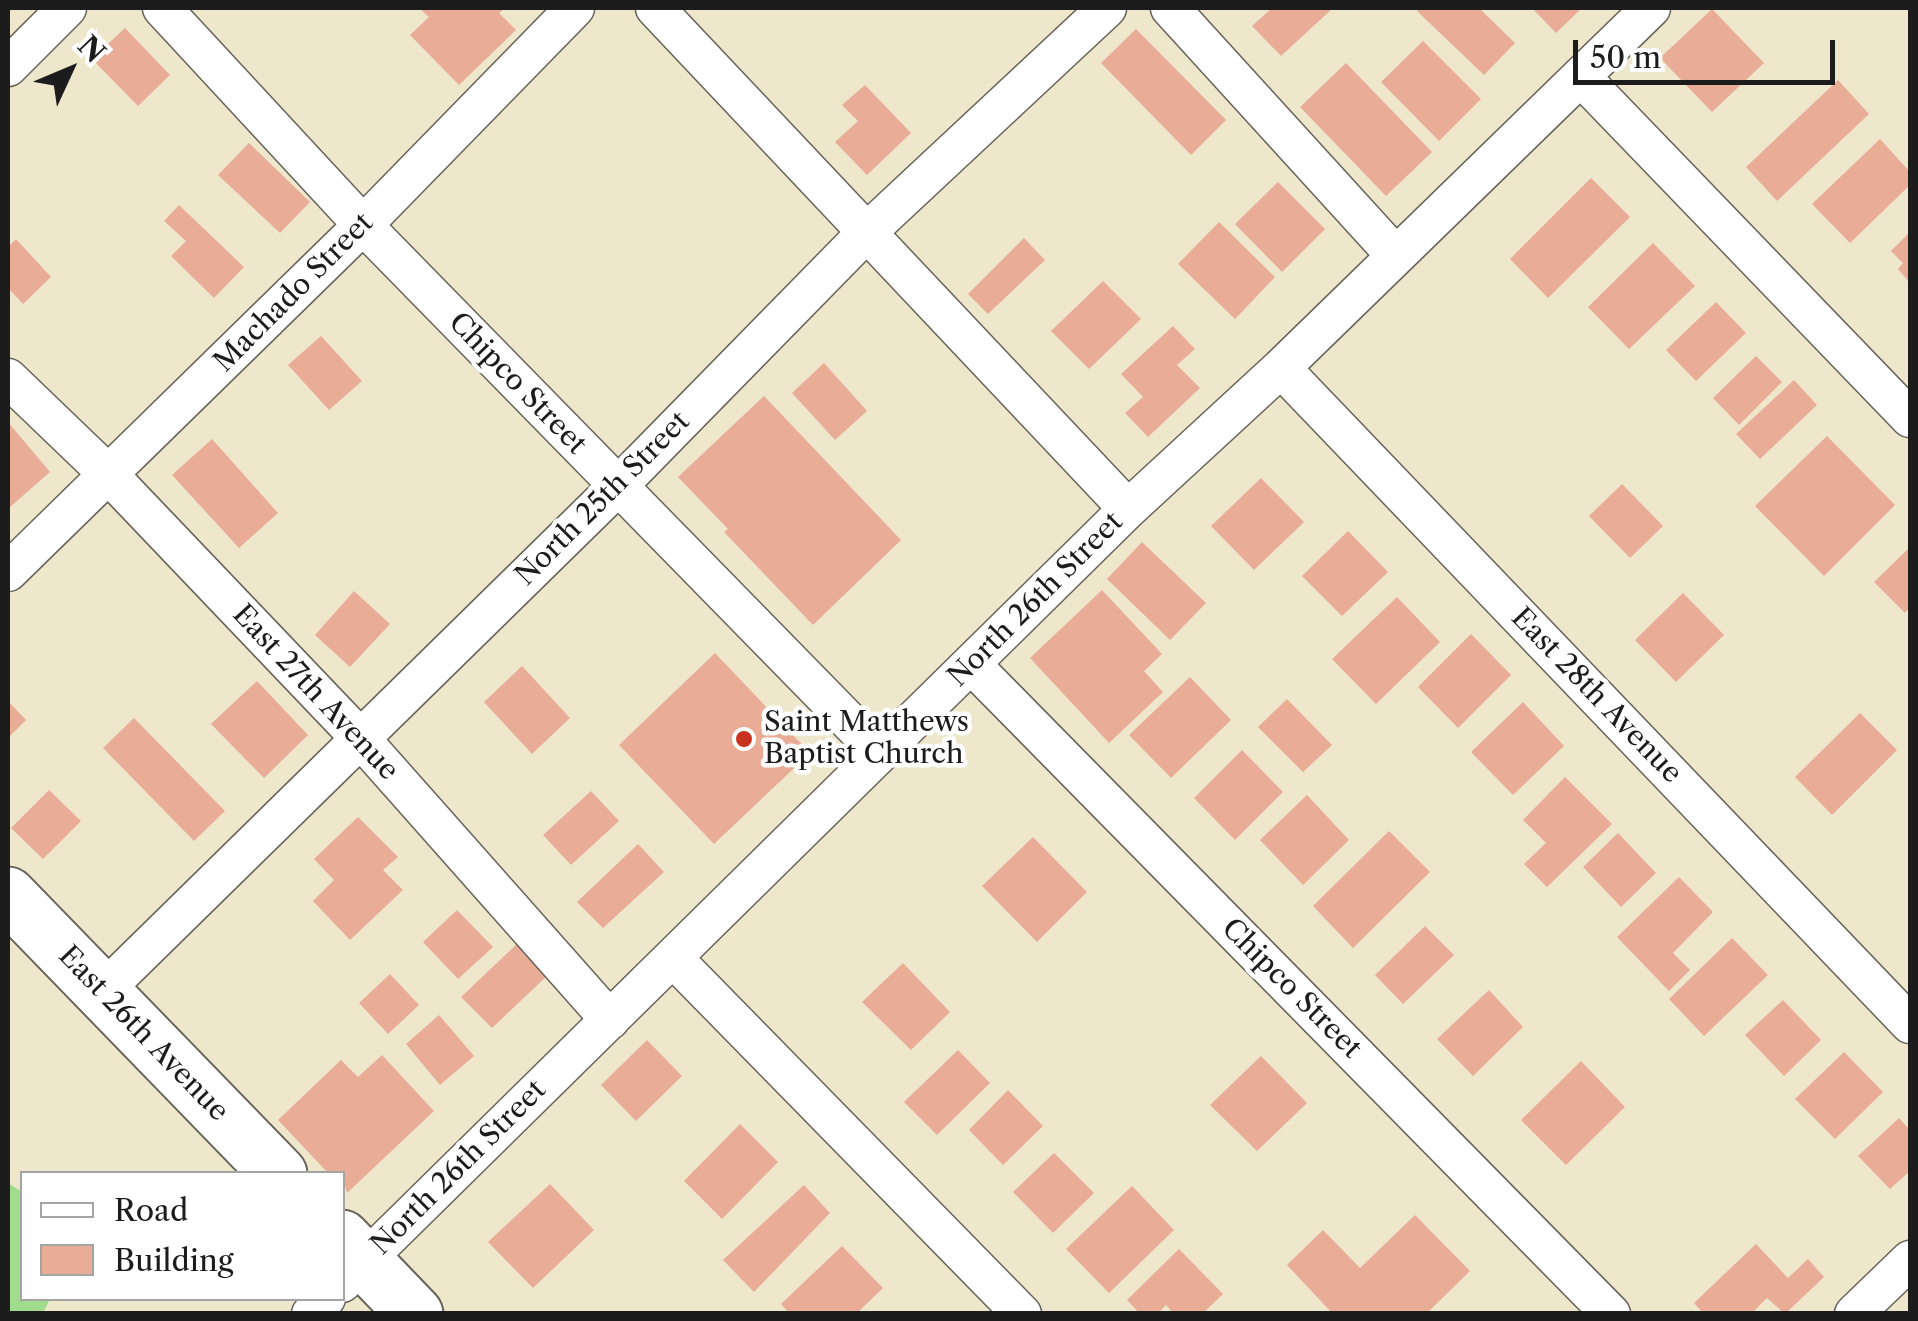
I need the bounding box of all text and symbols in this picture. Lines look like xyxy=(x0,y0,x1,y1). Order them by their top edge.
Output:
north arrow xyxy=(20,20,120,120)
scale bar xyxy=(1578,20,1840,82)
text: N xyxy=(71,29,112,70)
text: 50 m xyxy=(1590,39,1661,76)
street label: Machado Street xyxy=(208,207,380,379)
street label: Chipco Street xyxy=(441,306,593,462)
street label: North 25th Street xyxy=(509,405,697,593)
street label: North 26th Street xyxy=(942,506,1130,694)
street label: East 27th Avenue xyxy=(225,598,405,788)
street label: East 28th Avenue xyxy=(1504,601,1688,791)
place label: Saint Matthews Baptist Church xyxy=(764,706,969,772)
marker: Saint Matthews Baptist Church xyxy=(733,728,755,750)
street label: Chipco Street xyxy=(1214,912,1368,1066)
street label: East 26th Avenue xyxy=(51,939,235,1129)
street label: North 26th Street xyxy=(365,1074,553,1262)
legend xyxy=(20,1171,345,1301)
text: Road xyxy=(114,1192,188,1229)
text: Building xyxy=(114,1242,234,1279)

